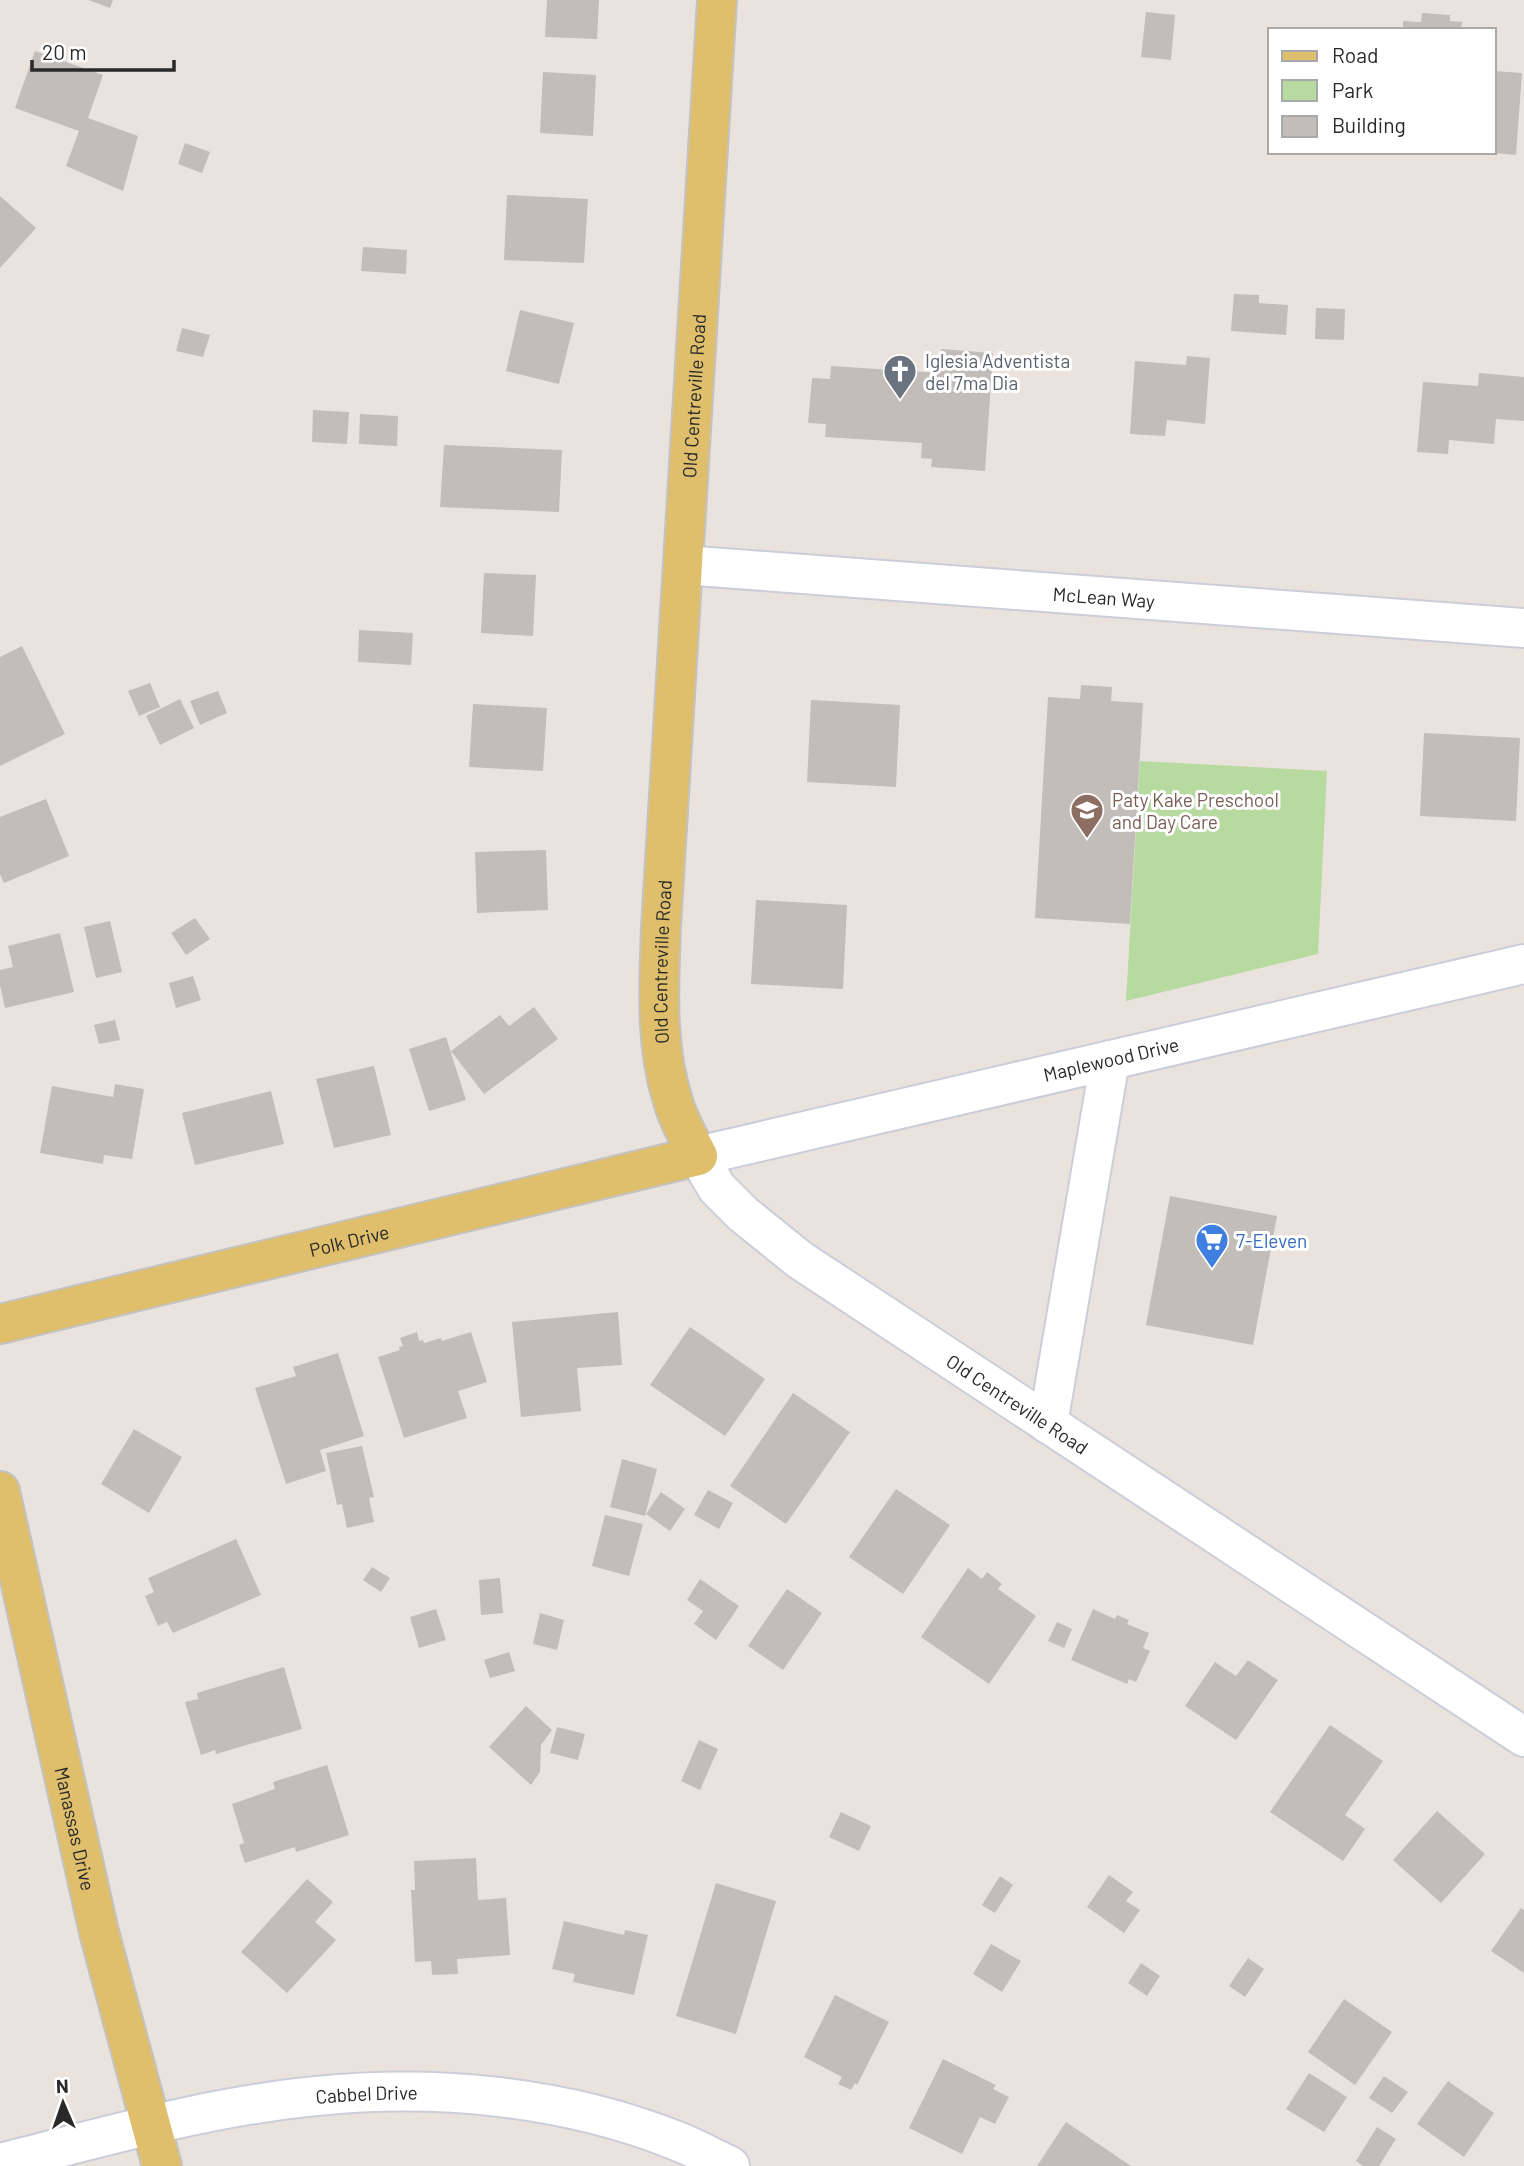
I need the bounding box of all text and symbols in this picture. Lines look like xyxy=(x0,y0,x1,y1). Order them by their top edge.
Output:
scale bar xyxy=(32,28,173,72)
legend xyxy=(1268,28,1496,154)
text: 20 m xyxy=(42,39,87,64)
text: Road xyxy=(1332,42,1378,67)
text: Park xyxy=(1332,77,1373,102)
text: Building xyxy=(1332,112,1406,137)
street label: Old Centreville Road xyxy=(677,313,710,479)
place label: Iglesia Adventista del 7ma Dia xyxy=(925,349,1070,394)
church icon: Iglesia Adventista del 7ma Dia xyxy=(881,352,919,401)
street label: McLean Way xyxy=(1052,581,1156,612)
place label: Paty Kake Preschool and Day Care xyxy=(1112,788,1279,833)
school or university icon: Paty Kake Preschool and Day Care xyxy=(1068,791,1106,840)
street label: Old Centreville Road xyxy=(648,879,675,1045)
street label: Maplewood Drive xyxy=(1041,1032,1181,1086)
street label: Polk Drive xyxy=(307,1219,391,1261)
supermarket icon: 7-Eleven xyxy=(1193,1221,1231,1270)
place label: 7-Eleven xyxy=(1236,1229,1307,1252)
street label: Old Centreville Road xyxy=(943,1349,1093,1458)
street label: Manassas Drive xyxy=(51,1764,101,1893)
north arrow xyxy=(28,2068,98,2138)
text: N xyxy=(56,2074,69,2097)
street label: Cabbel Drive xyxy=(314,2080,418,2108)

